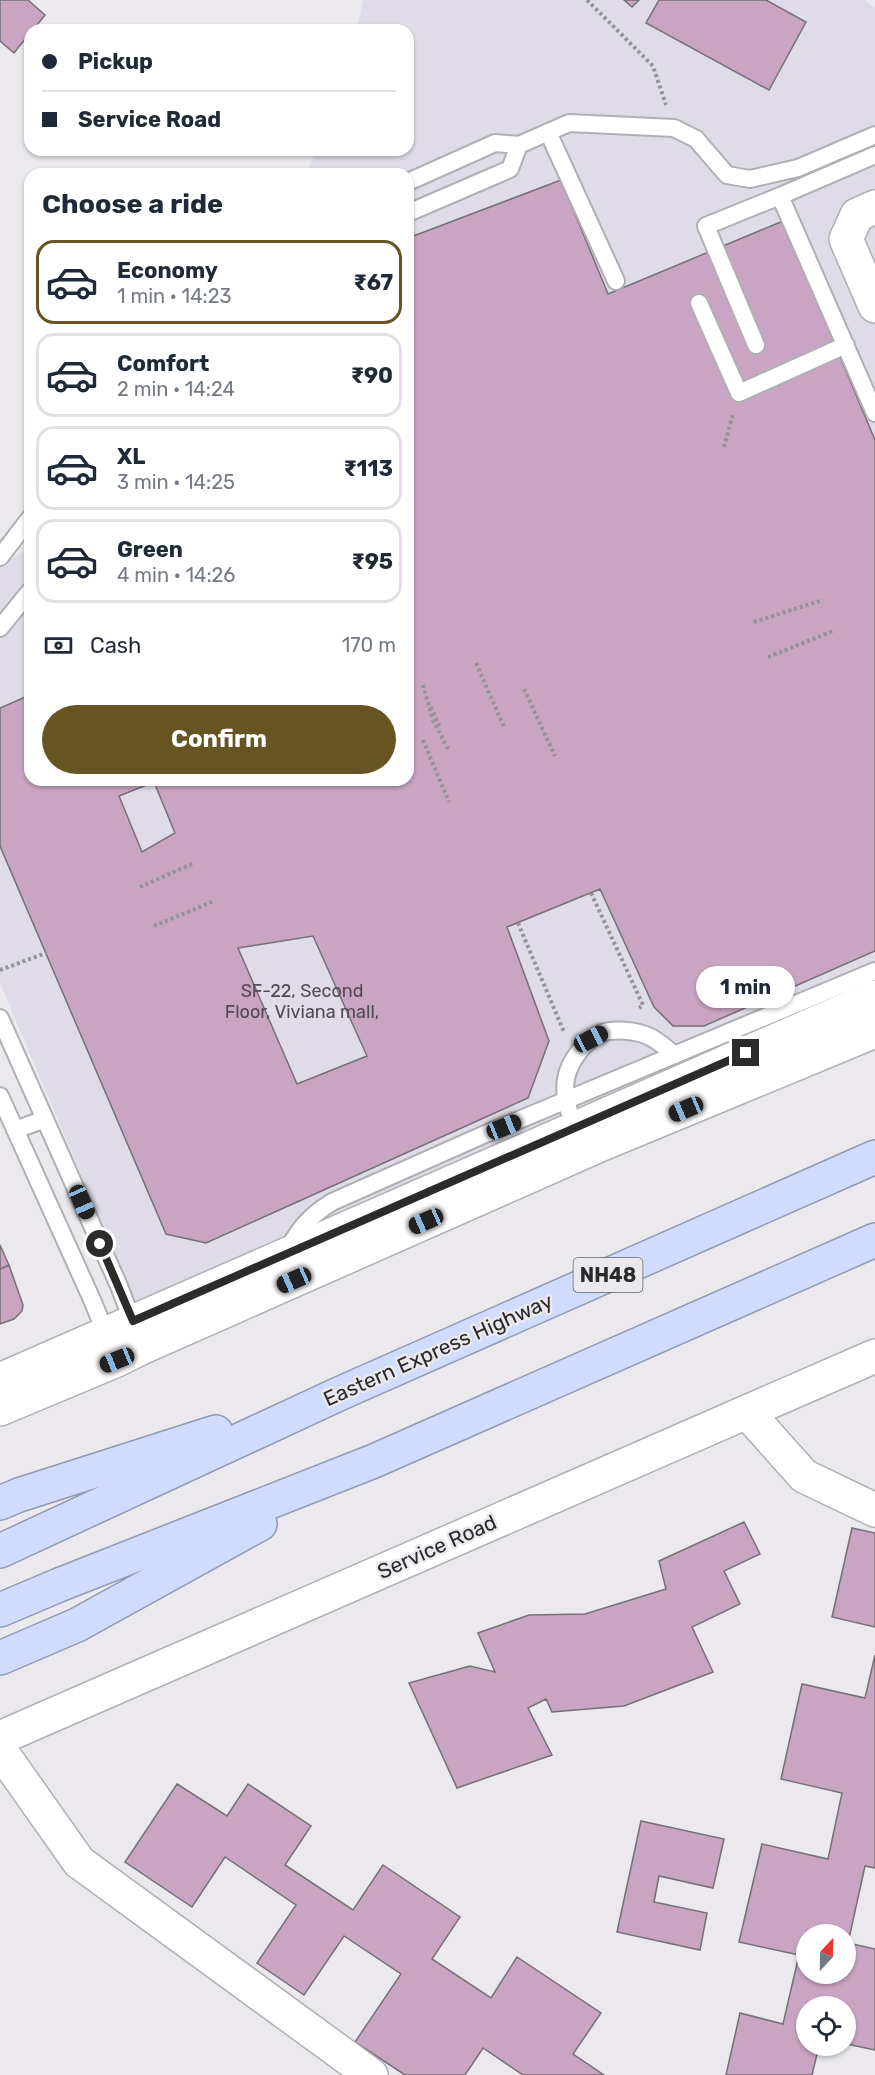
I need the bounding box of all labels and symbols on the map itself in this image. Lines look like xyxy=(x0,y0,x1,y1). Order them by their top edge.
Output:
callout: 1 min xyxy=(696,966,795,1008)
house number: SF-22, Second Floor, Viviana mall, xyxy=(225,980,379,1023)
car xyxy=(571,1023,611,1055)
route end xyxy=(732,1039,759,1066)
car xyxy=(666,1094,706,1124)
car xyxy=(484,1112,524,1142)
car xyxy=(66,1182,98,1222)
car xyxy=(406,1205,446,1237)
route start xyxy=(86,1230,113,1257)
road number: NH48 xyxy=(574,1258,642,1292)
car xyxy=(274,1264,314,1296)
street label: Eastern Express Highway xyxy=(319,1287,557,1411)
car xyxy=(97,1345,137,1375)
street label: Service Road xyxy=(373,1509,500,1584)
north arrow xyxy=(796,1924,856,1984)

